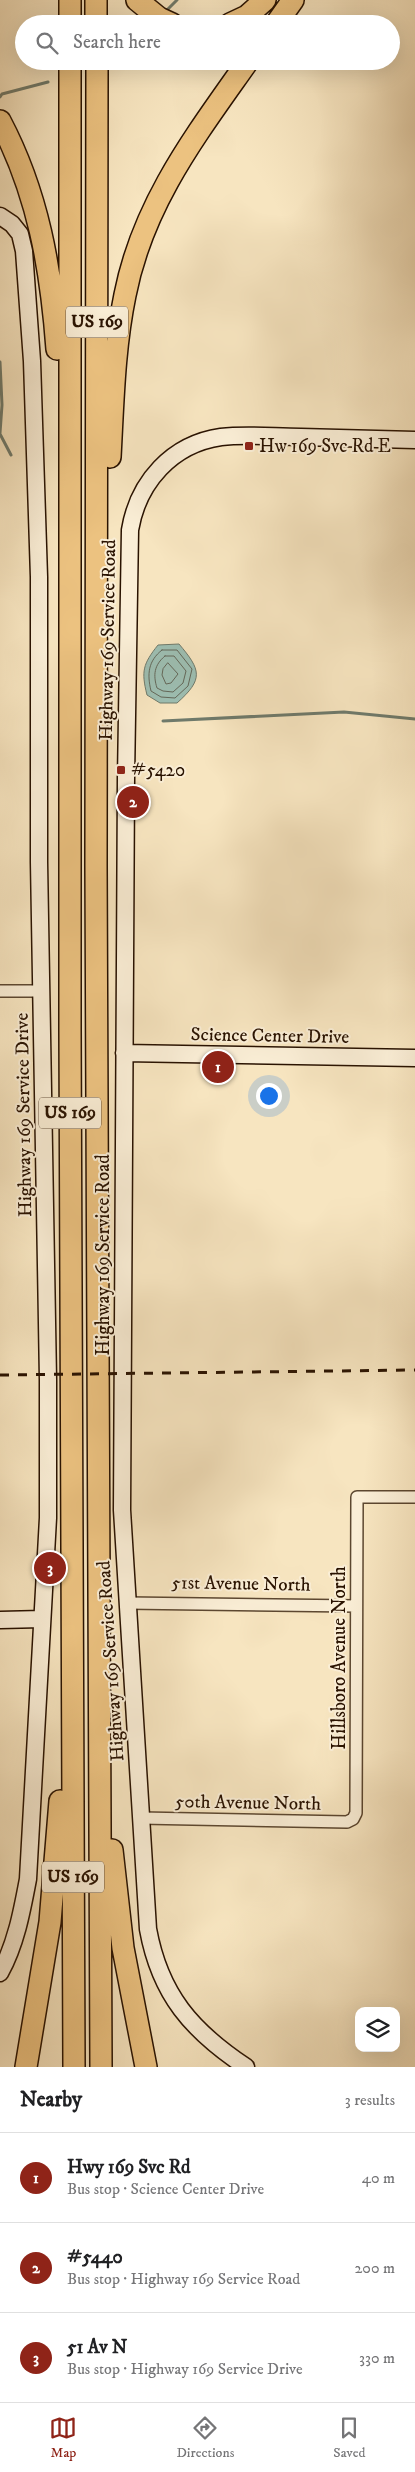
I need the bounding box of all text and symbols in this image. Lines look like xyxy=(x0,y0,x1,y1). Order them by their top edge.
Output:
search box xyxy=(15,15,400,70)
icon: search xyxy=(33,29,61,57)
text: Search here xyxy=(73,31,161,54)
road number: US 169 xyxy=(66,306,128,338)
place label: Hw 169 Svc Rd E xyxy=(259,435,391,458)
marker: Hw 169 Svc Rd E xyxy=(243,440,255,452)
street label: Highway 169 Service Road xyxy=(95,539,121,741)
place label: #5420 xyxy=(131,759,185,782)
marker: #5420 xyxy=(115,764,127,776)
pin: 2 xyxy=(117,783,149,821)
street label: Highway 169 Service Drive xyxy=(11,1013,37,1217)
street label: Science Center Drive xyxy=(190,1023,350,1049)
pin: 1 xyxy=(202,1048,234,1086)
your location xyxy=(256,1083,282,1109)
road number: US 169 xyxy=(39,1098,101,1128)
street label: Highway 169 Service Road xyxy=(92,1154,115,1356)
pin: 3 xyxy=(34,1549,66,1587)
street label: Highway 169 Service Road xyxy=(92,1559,129,1762)
street label: Hillsboro Avenue North xyxy=(328,1566,351,1750)
street label: 51st Avenue North xyxy=(171,1571,311,1597)
street label: 50th Avenue North xyxy=(175,1790,321,1816)
road number: US 169 xyxy=(42,1861,104,1892)
map controls xyxy=(355,2007,400,2052)
button: layers xyxy=(355,2007,400,2052)
text: Nearby xyxy=(20,2087,82,2113)
text: 3 results xyxy=(345,2090,395,2110)
text: Hwy 169 Svc Rd xyxy=(67,2156,191,2179)
text: 1 xyxy=(33,2168,39,2188)
text: 40 m xyxy=(362,2168,395,2188)
text: Bus stop · Science Center Drive xyxy=(67,2179,264,2199)
text: #5440 xyxy=(67,2246,123,2269)
text: 2 xyxy=(32,2258,40,2278)
text: 200 m xyxy=(354,2258,395,2278)
text: Bus stop · Highway 169 Service Road xyxy=(67,2269,300,2289)
text: 51 Av N xyxy=(67,2336,127,2359)
text: 3 xyxy=(33,2348,39,2368)
text: 330 m xyxy=(359,2348,395,2368)
text: Bus stop · Highway 169 Service Drive xyxy=(67,2359,303,2379)
tab: Map xyxy=(49,2414,77,2462)
tab: Directions xyxy=(176,2414,234,2462)
tab: Saved xyxy=(333,2414,366,2462)

